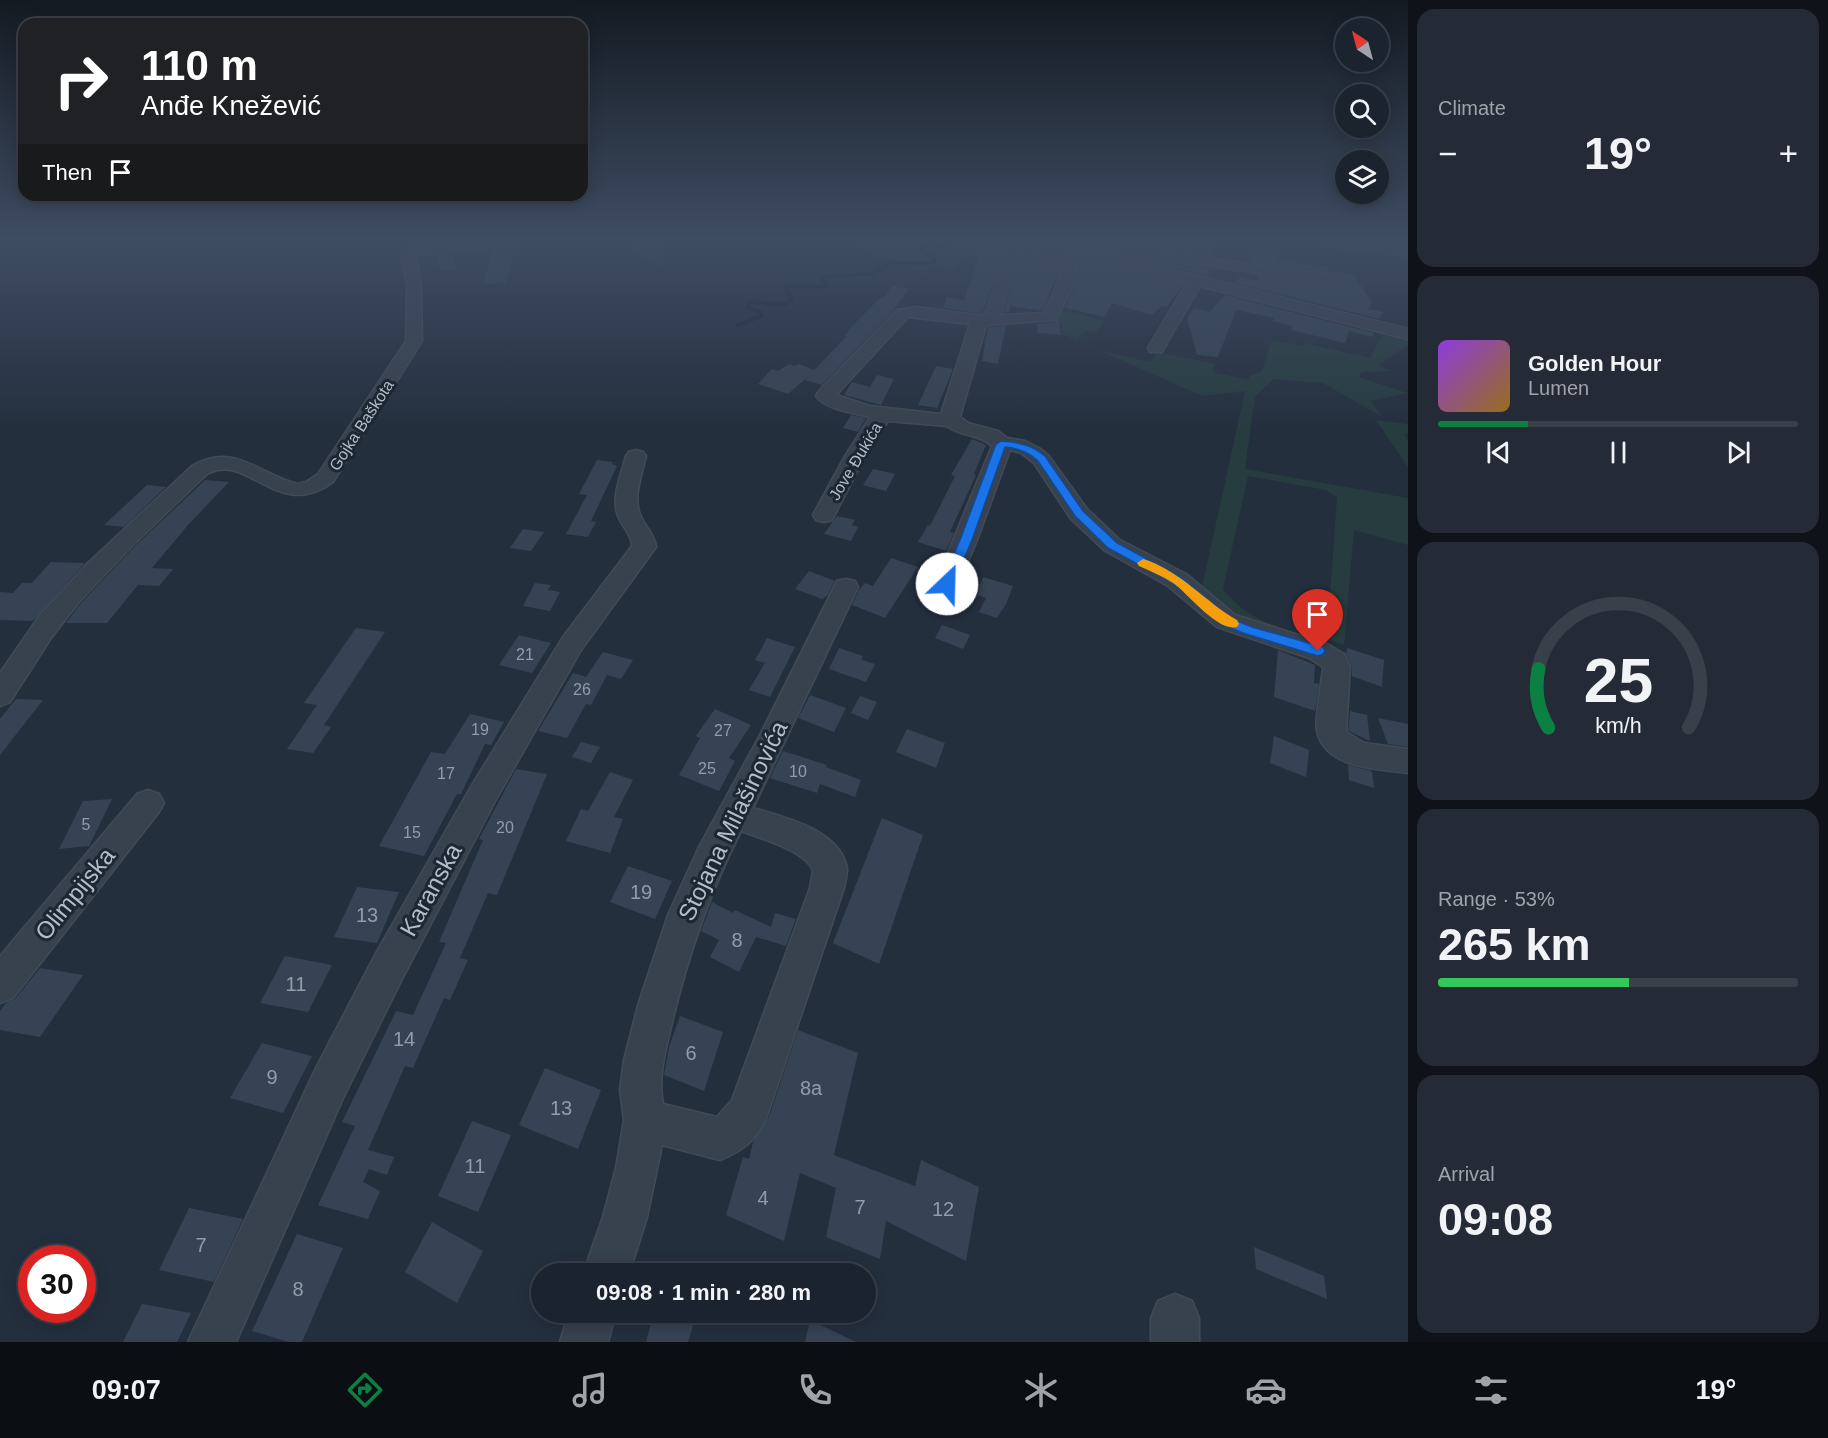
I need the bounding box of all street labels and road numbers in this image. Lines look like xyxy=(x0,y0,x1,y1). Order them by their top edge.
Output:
street label: Gojka Baškota xyxy=(326,377,397,474)
street label: Jove Đukića xyxy=(826,419,885,503)
street label: Stojana Milašinovića xyxy=(672,716,793,925)
street label: Karanska xyxy=(394,838,467,941)
street label: Olimpijska xyxy=(29,842,120,945)

